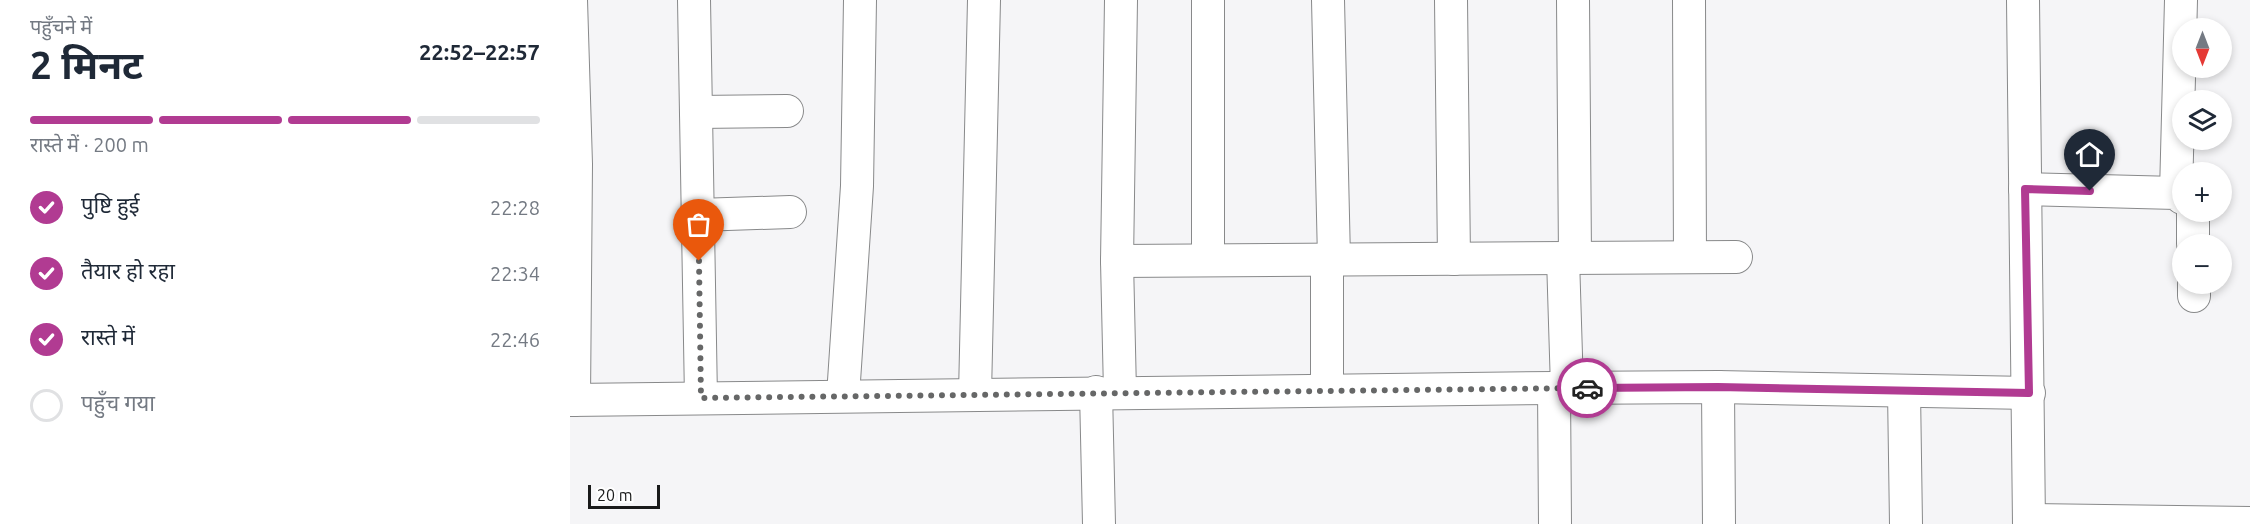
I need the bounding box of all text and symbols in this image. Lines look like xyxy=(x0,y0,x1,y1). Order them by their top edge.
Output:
text: पहुँचने में xyxy=(30,15,92,38)
north arrow xyxy=(2172,18,2232,78)
map controls xyxy=(2172,18,2232,294)
text: 22:52–22:57 xyxy=(419,39,540,64)
text: 2 मिनट xyxy=(30,43,143,86)
button: layers xyxy=(2172,90,2232,150)
pin xyxy=(2064,129,2115,191)
text: रास्ते में · 200 m xyxy=(30,133,149,156)
icon: home xyxy=(2073,138,2106,171)
button: + xyxy=(2172,162,2232,222)
icon: check xyxy=(30,191,63,224)
text: पुष्टि हुई xyxy=(81,192,140,217)
text: 22:28 xyxy=(490,196,540,219)
pin xyxy=(673,199,724,261)
icon: bag xyxy=(682,208,715,241)
button: − xyxy=(2172,234,2232,294)
icon: check xyxy=(30,257,63,290)
text: तैयार हो रहा xyxy=(81,258,175,283)
text: 22:34 xyxy=(490,262,540,285)
icon: check xyxy=(30,323,63,356)
text: रास्ते में xyxy=(81,324,135,349)
text: 22:46 xyxy=(490,328,540,351)
courier xyxy=(1557,358,1617,418)
icon: car xyxy=(1571,372,1604,405)
text: पहुँच गया xyxy=(81,390,155,415)
scale bar xyxy=(588,482,660,510)
text: 20 m xyxy=(597,486,633,504)

